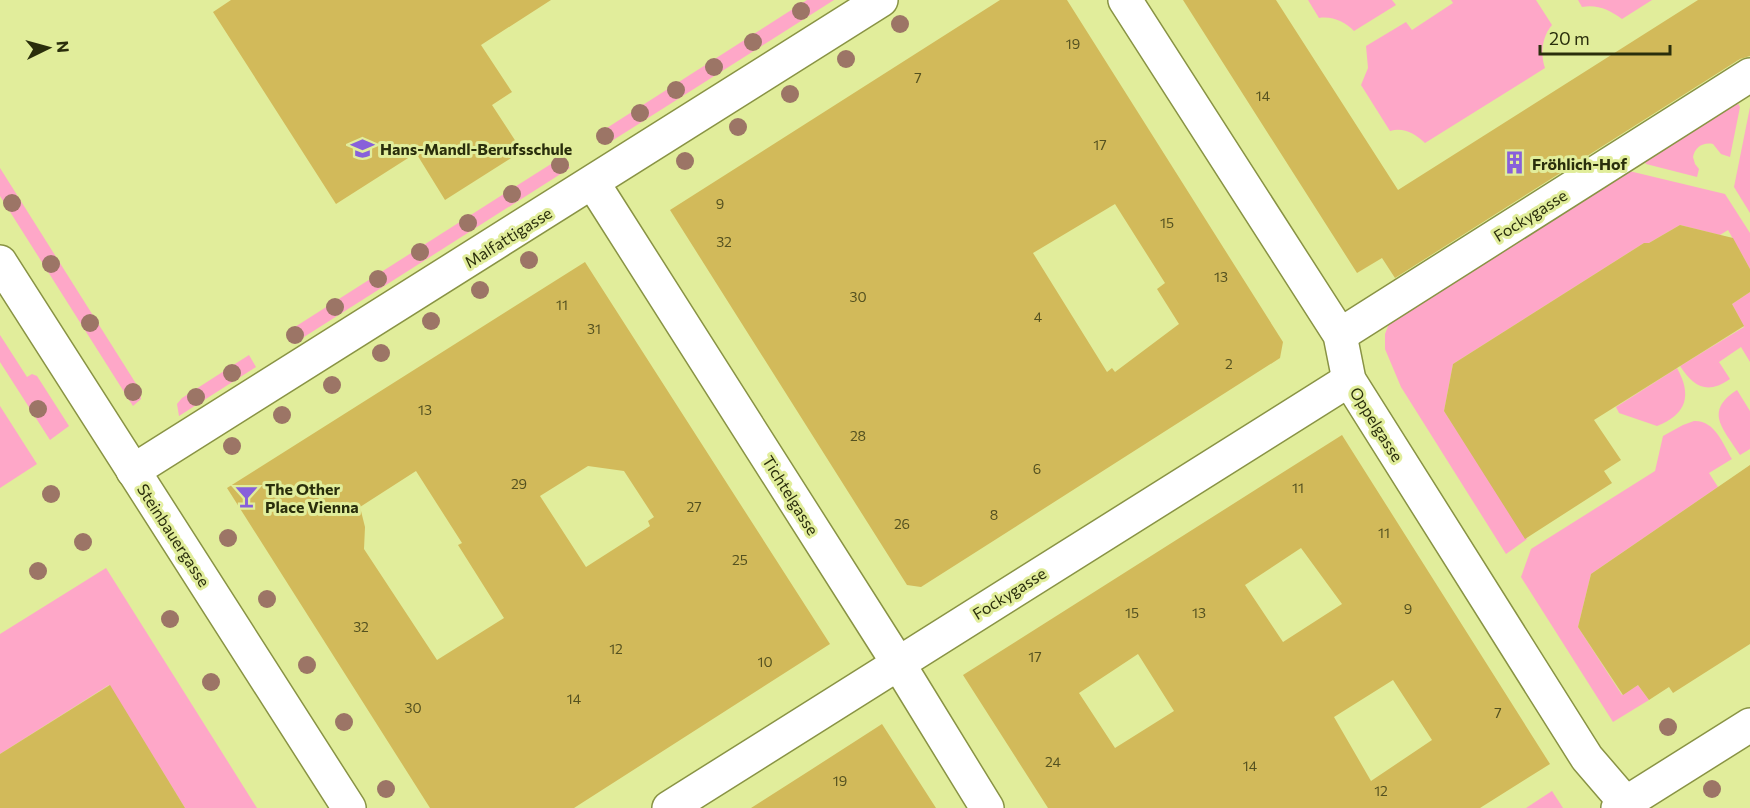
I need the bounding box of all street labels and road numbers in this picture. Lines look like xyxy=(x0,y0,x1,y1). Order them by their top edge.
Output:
street label: Fockygasse xyxy=(1490,185,1570,245)
street label: Malfattigasse xyxy=(461,203,555,271)
street label: Oppelgasse xyxy=(1347,383,1407,465)
street label: Tichtelgasse xyxy=(759,452,823,538)
street label: Steinbauergasse xyxy=(134,480,214,590)
street label: Fockygasse xyxy=(969,563,1049,623)

